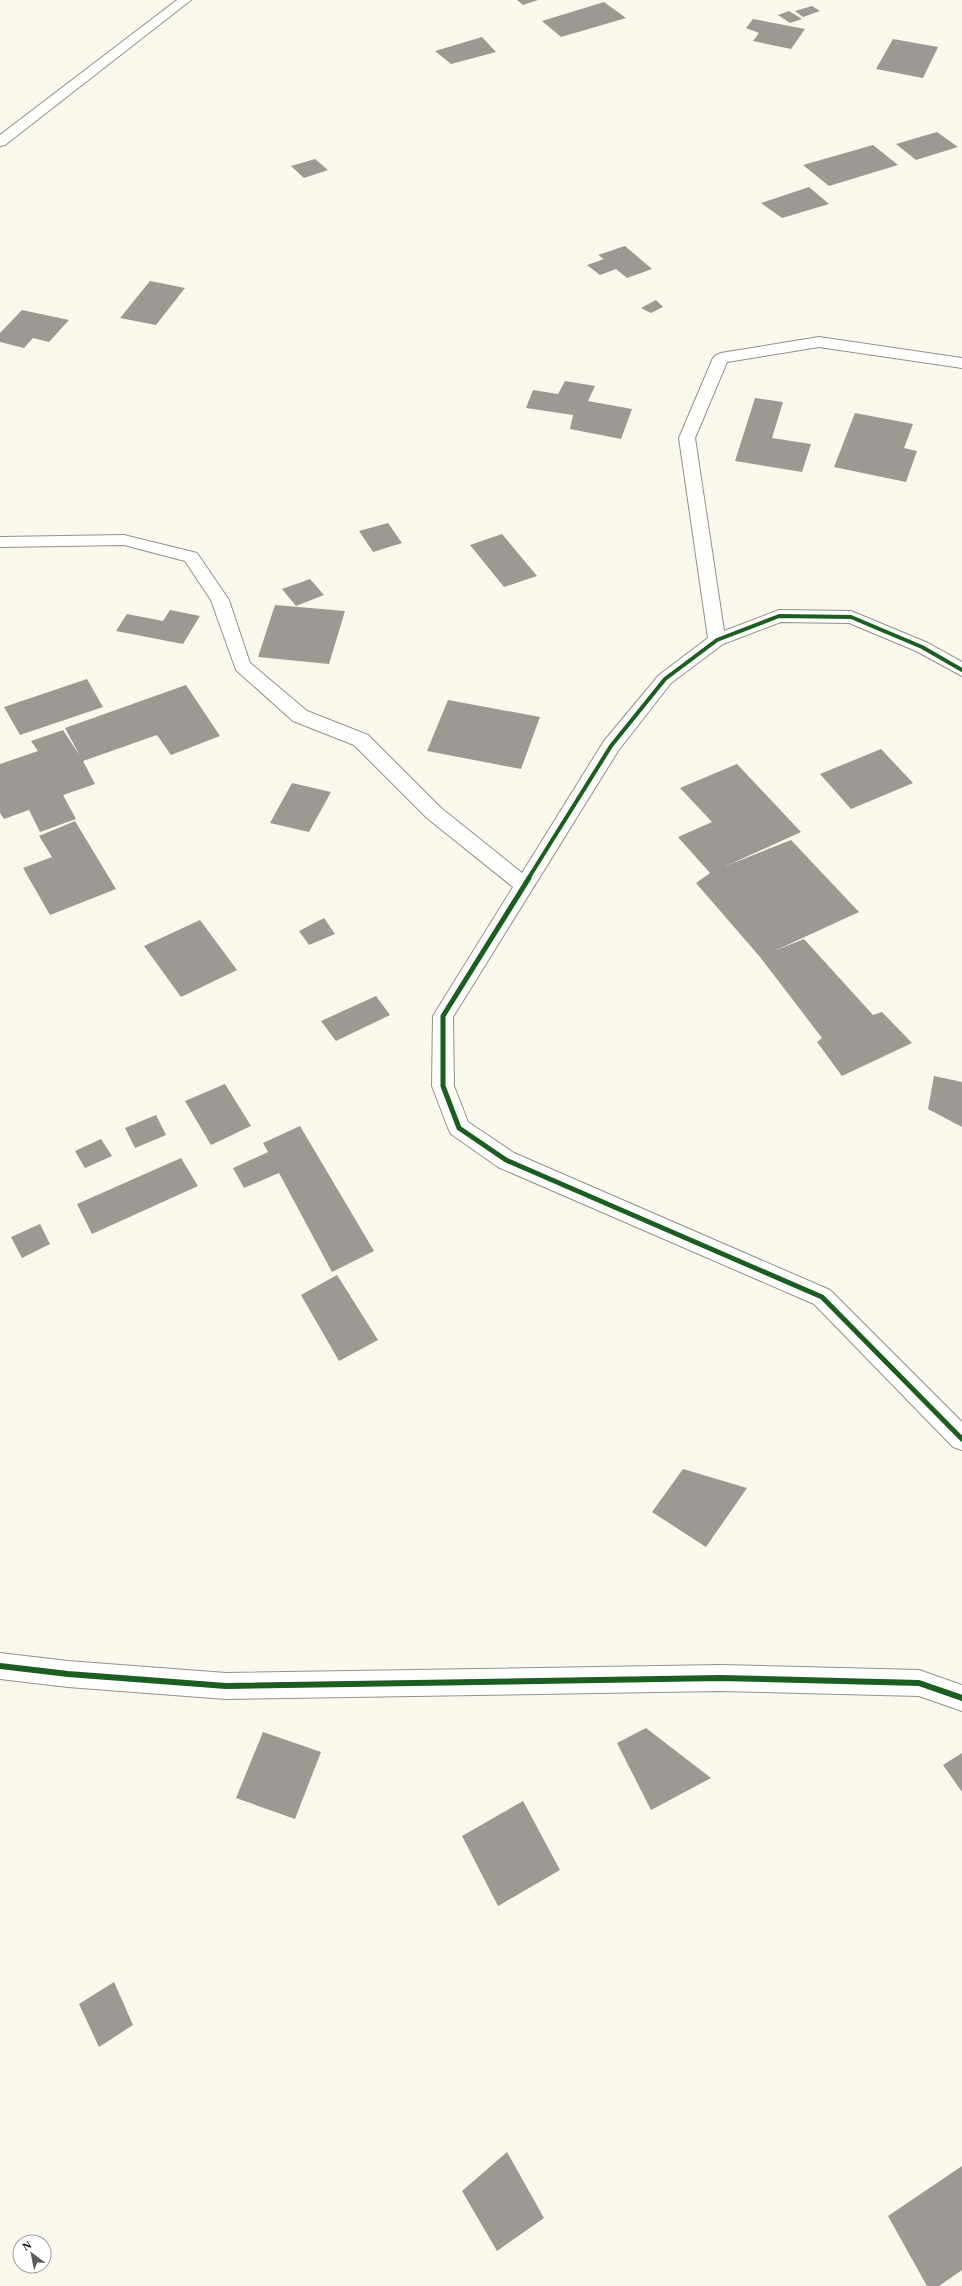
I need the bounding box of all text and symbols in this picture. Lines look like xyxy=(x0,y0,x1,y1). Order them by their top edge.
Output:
north arrow xyxy=(12,2234,52,2274)
text: N xyxy=(20,2238,33,2253)

